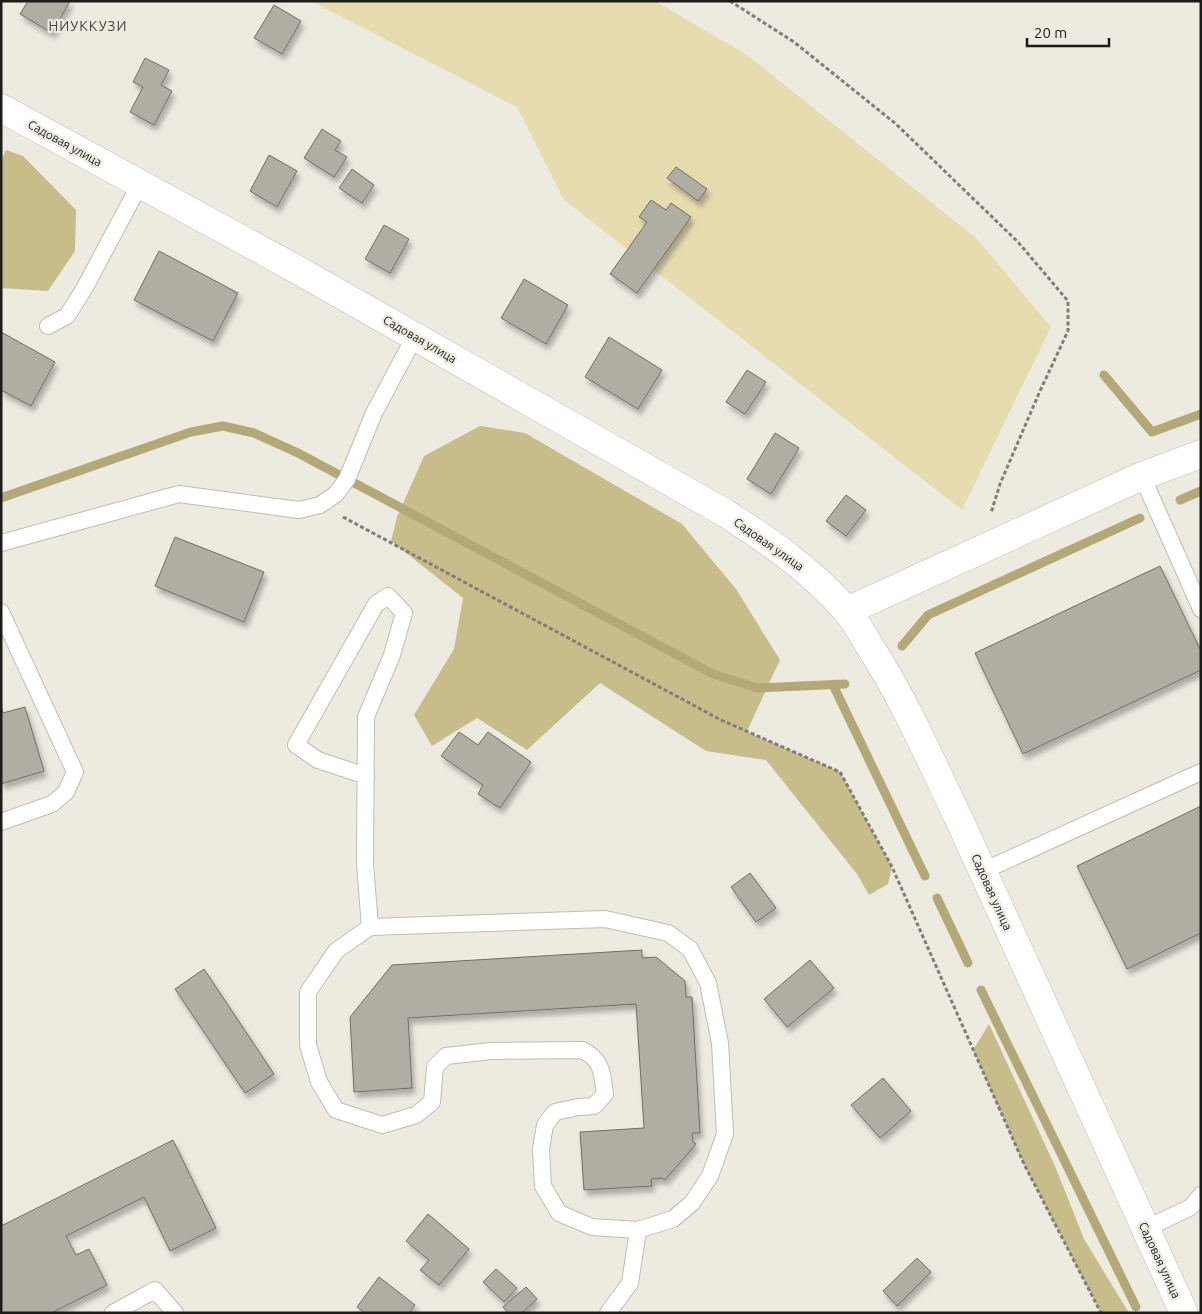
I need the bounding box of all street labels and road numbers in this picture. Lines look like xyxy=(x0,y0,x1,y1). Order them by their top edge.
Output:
street label: Садовая улица xyxy=(26,117,104,169)
street label: Садовая улица xyxy=(381,313,459,365)
street label: Садовая улица xyxy=(732,515,806,573)
street label: Садовая улица xyxy=(969,852,1015,932)
street label: Садовая улица xyxy=(1137,1220,1183,1300)

